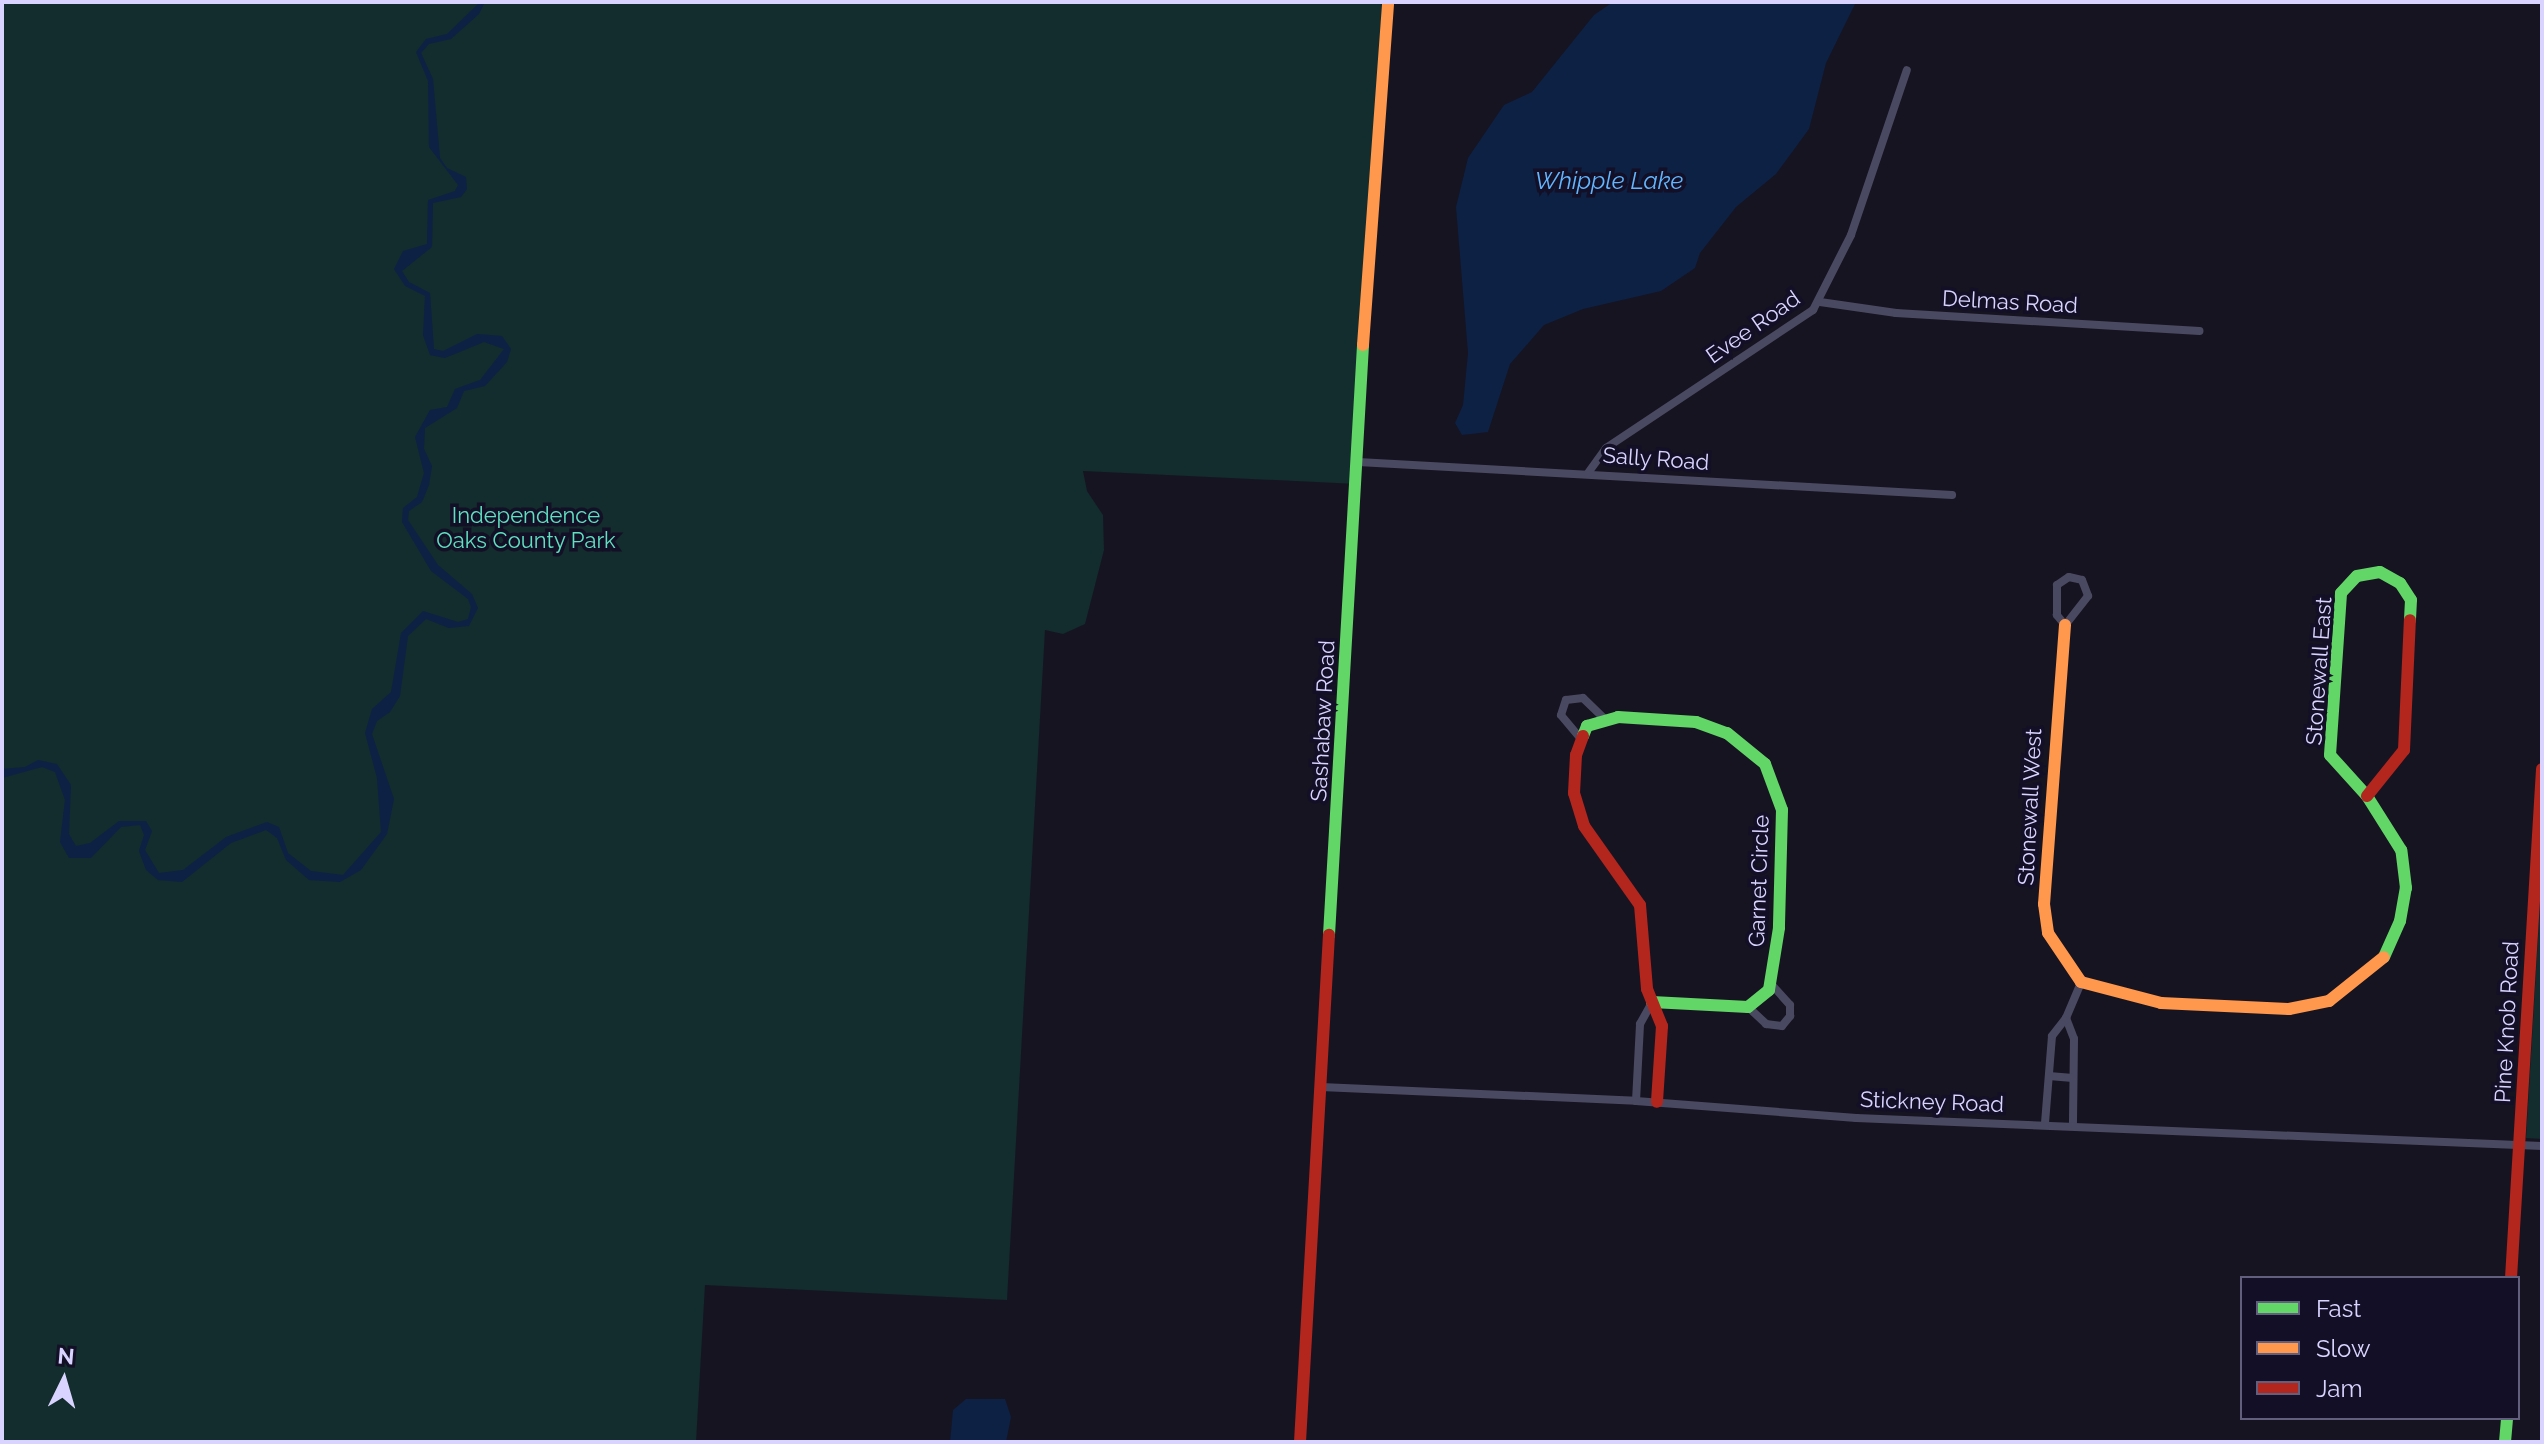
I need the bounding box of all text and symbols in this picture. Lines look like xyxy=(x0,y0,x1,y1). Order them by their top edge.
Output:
water label: Whipple Lake xyxy=(1535,167,1683,195)
street label: Evee Road xyxy=(1701,285,1805,369)
street label: Delmas Road xyxy=(1941,285,2079,319)
street label: Sally Road xyxy=(1602,442,1710,476)
park label: Independence Oaks County Park xyxy=(436,502,616,554)
street label: Stonewall East xyxy=(2301,596,2337,746)
street label: Sashabaw Road xyxy=(1306,639,1340,803)
street label: Stonewall West xyxy=(2013,727,2047,887)
street label: Garnet Circle xyxy=(1743,814,1775,948)
street label: Pine Knob Road xyxy=(2490,940,2524,1104)
street label: Stickney Road xyxy=(1859,1086,2005,1118)
legend xyxy=(2240,1276,2520,1420)
text: Fast xyxy=(2316,1294,2361,1323)
text: Slow xyxy=(2316,1334,2370,1363)
north arrow xyxy=(24,1340,104,1420)
text: N xyxy=(57,1342,76,1370)
text: Jam xyxy=(2316,1374,2362,1403)

